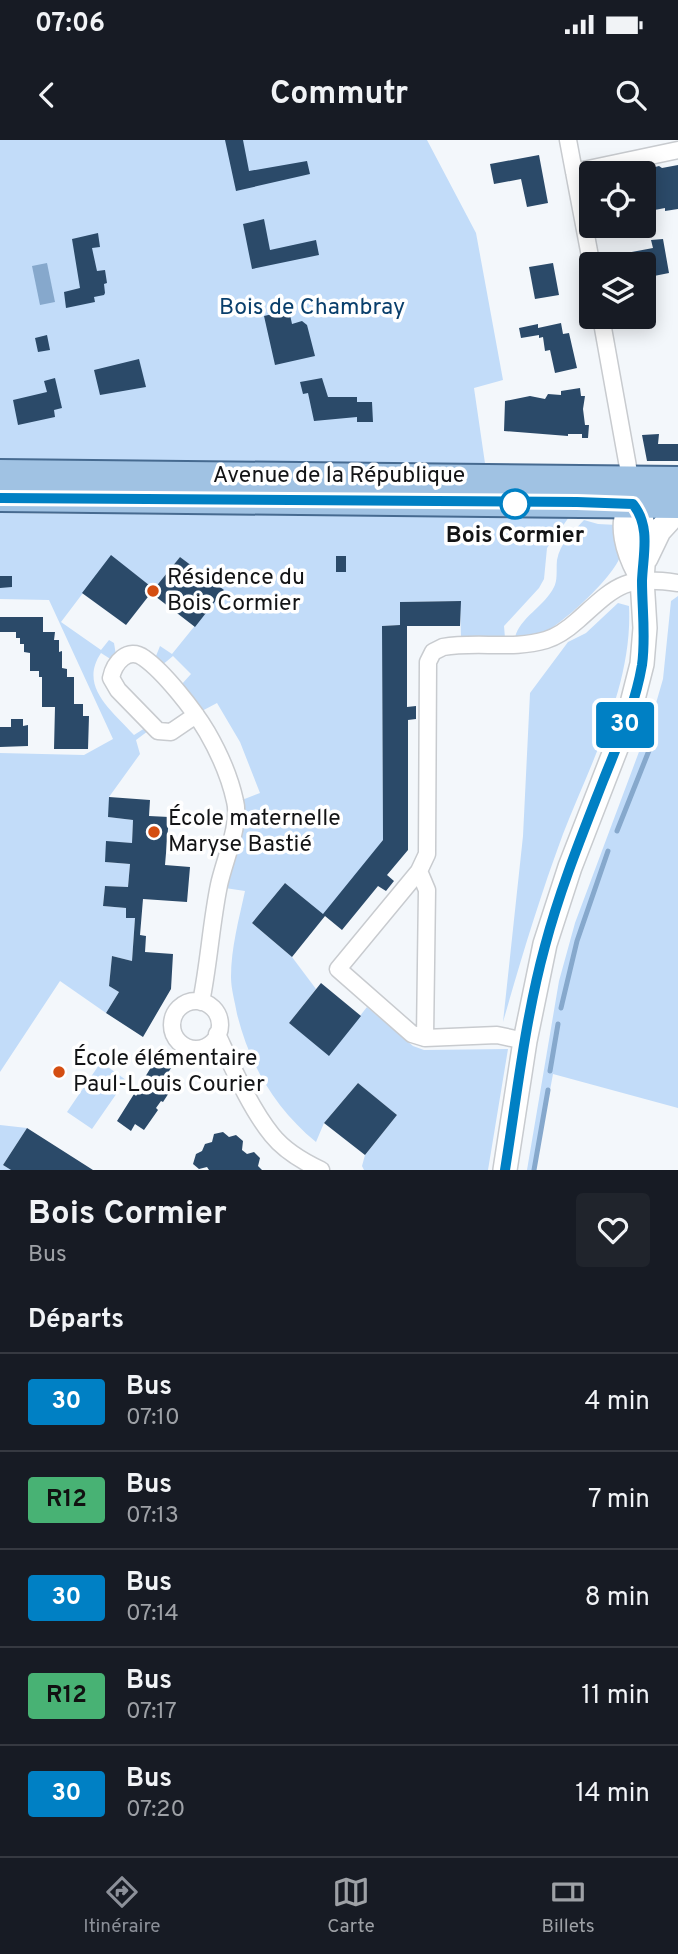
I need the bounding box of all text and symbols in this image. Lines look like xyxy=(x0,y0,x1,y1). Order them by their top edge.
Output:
text: 07:06 xyxy=(35,8,105,41)
text: Commutr xyxy=(270,75,408,115)
icon: back xyxy=(28,76,66,114)
icon: search xyxy=(612,76,650,114)
map controls xyxy=(579,161,656,329)
button: locate xyxy=(579,161,656,238)
button: layers xyxy=(579,252,656,329)
park label: Bois de Chambray xyxy=(219,294,405,323)
street label: Avenue de la République xyxy=(213,462,465,491)
marker: Bois Cormier xyxy=(500,489,530,519)
place label: Bois Cormier xyxy=(446,522,585,551)
place label: Résidence du Bois Cormier xyxy=(167,564,305,619)
marker: Résidence du Bois Cormier xyxy=(145,583,161,599)
line badge: 30 xyxy=(594,702,656,748)
text: 30 xyxy=(610,710,640,740)
place label: École maternelle Maryse Bastié xyxy=(168,804,341,860)
marker: École maternelle Maryse Bastié xyxy=(146,824,162,840)
place label: École élémentaire Paul-Louis Courier xyxy=(73,1044,265,1100)
marker: École élémentaire Paul-Louis Courier xyxy=(51,1064,67,1080)
button: heart xyxy=(576,1193,650,1267)
text: Bois Cormier xyxy=(28,1194,227,1236)
text: Bus xyxy=(28,1241,67,1270)
text: Départs xyxy=(28,1304,124,1337)
text: Bus xyxy=(126,1371,172,1404)
text: 4 min xyxy=(584,1386,650,1419)
text: 30 xyxy=(52,1387,81,1417)
text: 07:10 xyxy=(126,1404,180,1433)
text: Bus xyxy=(126,1469,172,1502)
text: 7 min xyxy=(588,1484,650,1517)
text: R12 xyxy=(46,1485,87,1515)
text: 07:13 xyxy=(126,1502,179,1531)
text: Bus xyxy=(126,1567,172,1600)
text: 8 min xyxy=(585,1582,650,1615)
text: 30 xyxy=(52,1583,81,1613)
text: 07:14 xyxy=(126,1600,179,1629)
text: Bus xyxy=(126,1665,172,1698)
text: 11 min xyxy=(581,1680,650,1713)
text: R12 xyxy=(46,1681,87,1711)
text: 07:17 xyxy=(126,1698,177,1727)
text: Bus xyxy=(126,1763,172,1796)
text: 14 min xyxy=(575,1778,650,1811)
text: 30 xyxy=(52,1779,81,1809)
text: 07:20 xyxy=(126,1796,185,1825)
tab: Itinéraire xyxy=(83,1873,161,1939)
tab: Carte xyxy=(327,1873,375,1939)
tab: Billets xyxy=(541,1873,595,1939)

